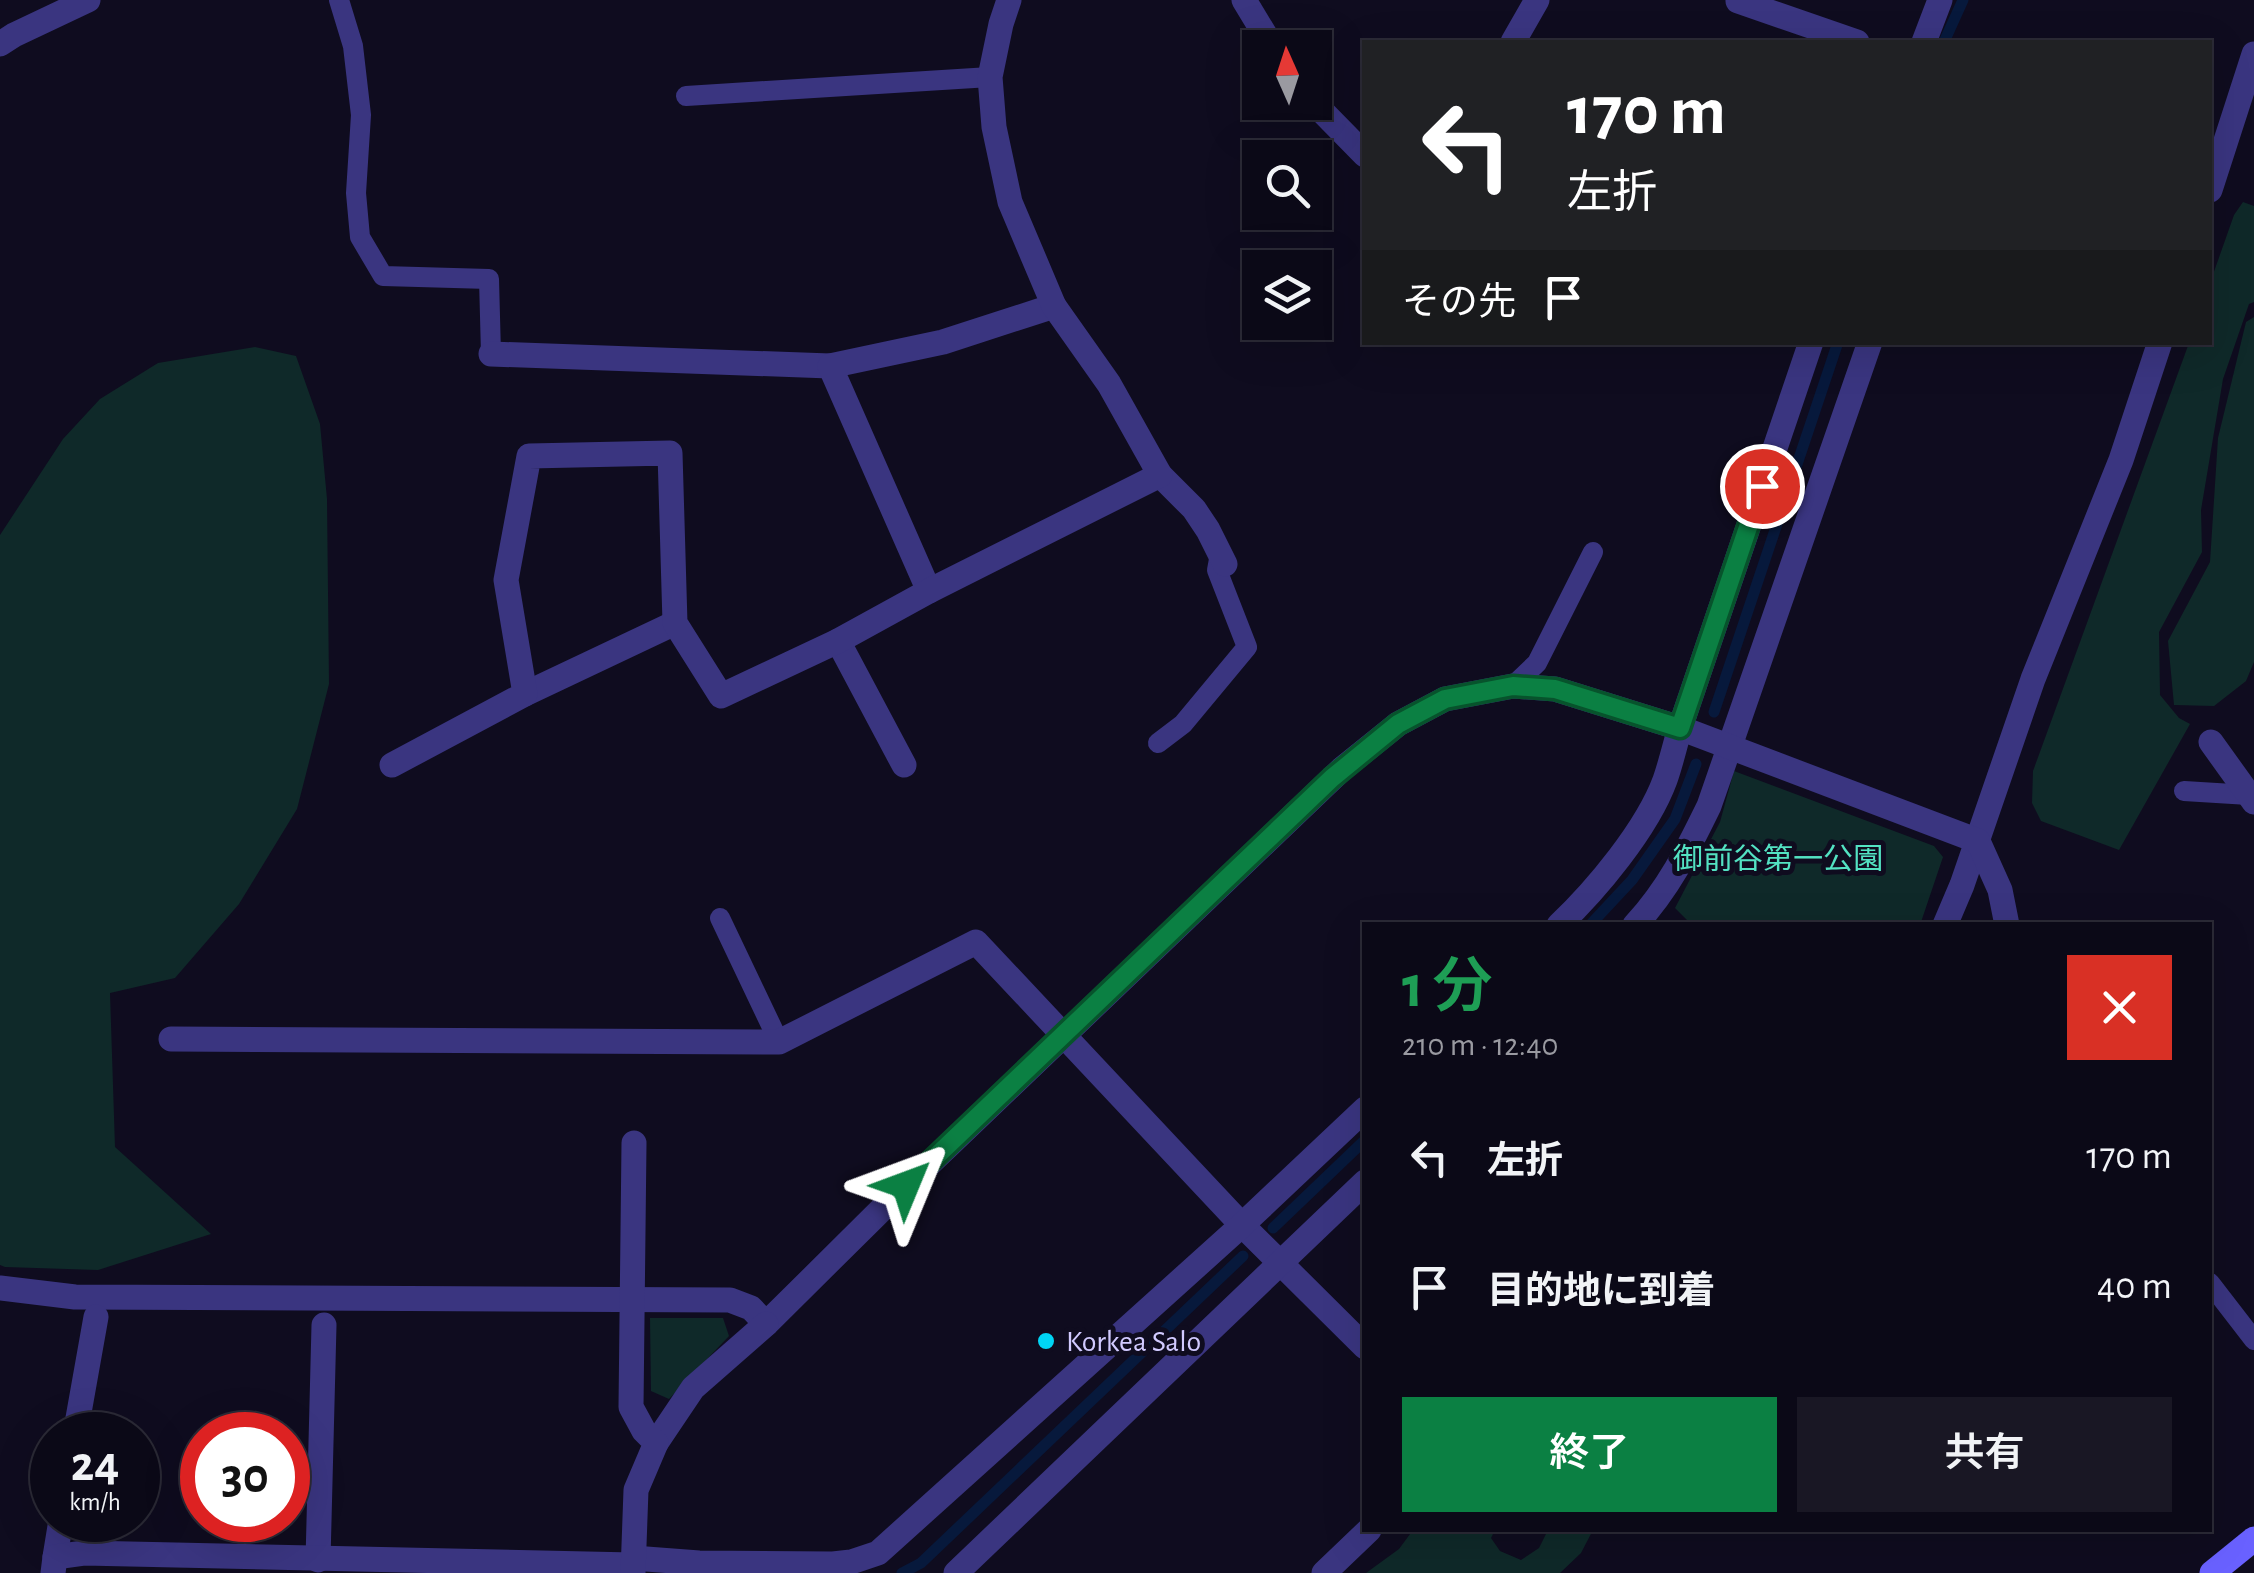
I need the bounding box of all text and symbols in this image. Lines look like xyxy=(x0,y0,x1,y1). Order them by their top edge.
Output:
north arrow xyxy=(1242,30,1332,120)
map controls xyxy=(1242,30,1332,340)
text: 170 m xyxy=(1567,77,1726,147)
icon: left xyxy=(1402,80,1532,210)
button: search xyxy=(1242,140,1332,230)
text: 左折 xyxy=(1567,171,1657,216)
button: layers xyxy=(1242,250,1332,340)
icon: arrive xyxy=(1536,270,1591,325)
text: その先 xyxy=(1402,284,1516,322)
pin xyxy=(1720,444,1805,529)
icon: arrive xyxy=(1735,459,1790,514)
park label: 御前谷第一公園 xyxy=(1673,843,1883,875)
button: close xyxy=(2067,955,2172,1060)
text: 1 分 xyxy=(1402,958,1493,1018)
text: 210 m · 12:40 xyxy=(1402,1029,1558,1061)
icon: left xyxy=(1402,1130,1457,1185)
position arrow xyxy=(854,1133,958,1237)
text: 170 m xyxy=(2086,1138,2172,1176)
text: 左折 xyxy=(1487,1143,1563,1181)
icon: arrive xyxy=(1402,1260,1457,1315)
text: 40 m xyxy=(2097,1268,2172,1306)
text: 目的地に到着 xyxy=(1487,1273,1715,1311)
place label: Korkea Salo xyxy=(1066,1327,1201,1357)
marker: Korkea Salo xyxy=(1035,1330,1057,1352)
button: 終了 xyxy=(1402,1397,1777,1512)
button: 共有 xyxy=(1797,1397,2172,1512)
speed limit sign: 30 xyxy=(180,1412,310,1542)
text: 24 xyxy=(71,1440,119,1490)
text: km/h xyxy=(69,1490,121,1515)

